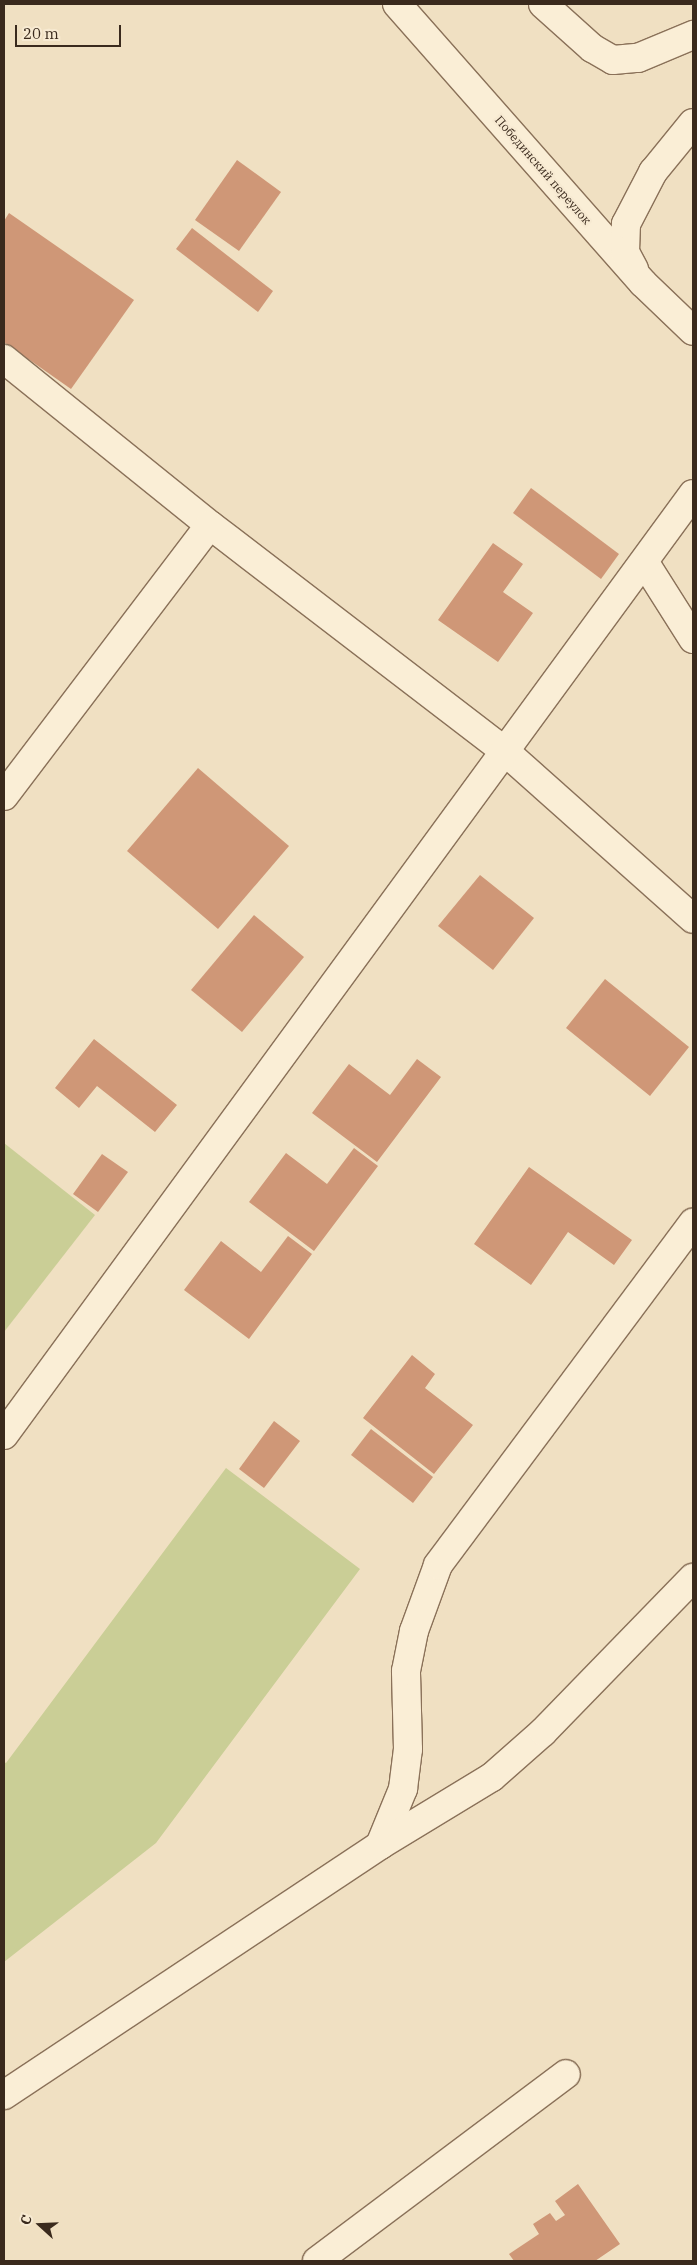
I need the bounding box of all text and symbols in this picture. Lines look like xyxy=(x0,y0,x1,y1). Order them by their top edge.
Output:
scale bar xyxy=(18,15,124,47)
text: 20 m xyxy=(23,24,59,43)
street label: Побединский переулок xyxy=(492,113,594,227)
north arrow xyxy=(15,2200,65,2250)
text: С xyxy=(16,2212,36,2227)

